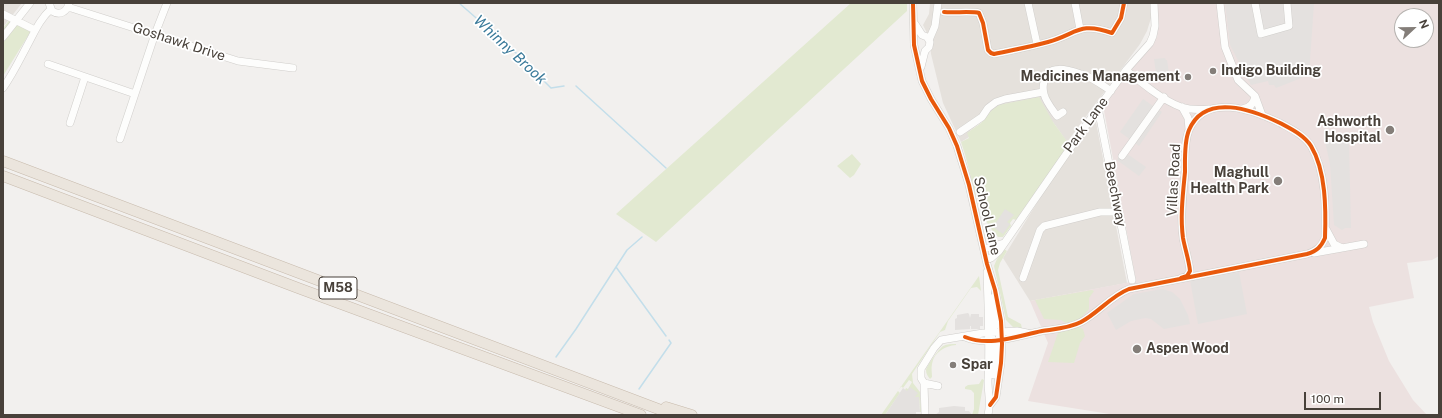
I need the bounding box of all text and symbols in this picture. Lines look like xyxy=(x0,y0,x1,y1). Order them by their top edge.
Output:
north arrow xyxy=(1394,8,1434,48)
water label: Whinny Brook xyxy=(470,12,550,88)
text: N xyxy=(1417,18,1431,30)
street label: Goshawk Drive xyxy=(131,19,227,65)
place label: Indigo Building xyxy=(1221,63,1321,79)
marker: Indigo Building xyxy=(1208,66,1218,76)
place label: Medicines Management xyxy=(1021,69,1180,85)
marker: Medicines Management xyxy=(1183,72,1193,82)
street label: Park Lane xyxy=(1060,94,1112,156)
place label: Ashworth Hospital xyxy=(1317,114,1381,146)
marker: Ashworth Hospital xyxy=(1384,124,1396,136)
street label: Villas Road xyxy=(1164,143,1184,217)
street label: Beechway xyxy=(1100,160,1130,228)
place label: Maghull Health Park xyxy=(1190,165,1269,198)
street label: School Lane xyxy=(970,175,1004,257)
marker: Maghull Health Park xyxy=(1272,175,1284,187)
road number: M58 xyxy=(319,277,357,299)
place label: Aspen Wood xyxy=(1146,341,1229,357)
marker: Aspen Wood xyxy=(1131,343,1143,355)
place label: Spar xyxy=(961,357,993,373)
marker: Spar xyxy=(948,360,958,370)
scale bar xyxy=(1306,384,1383,410)
text: 100 m xyxy=(1311,392,1344,406)

